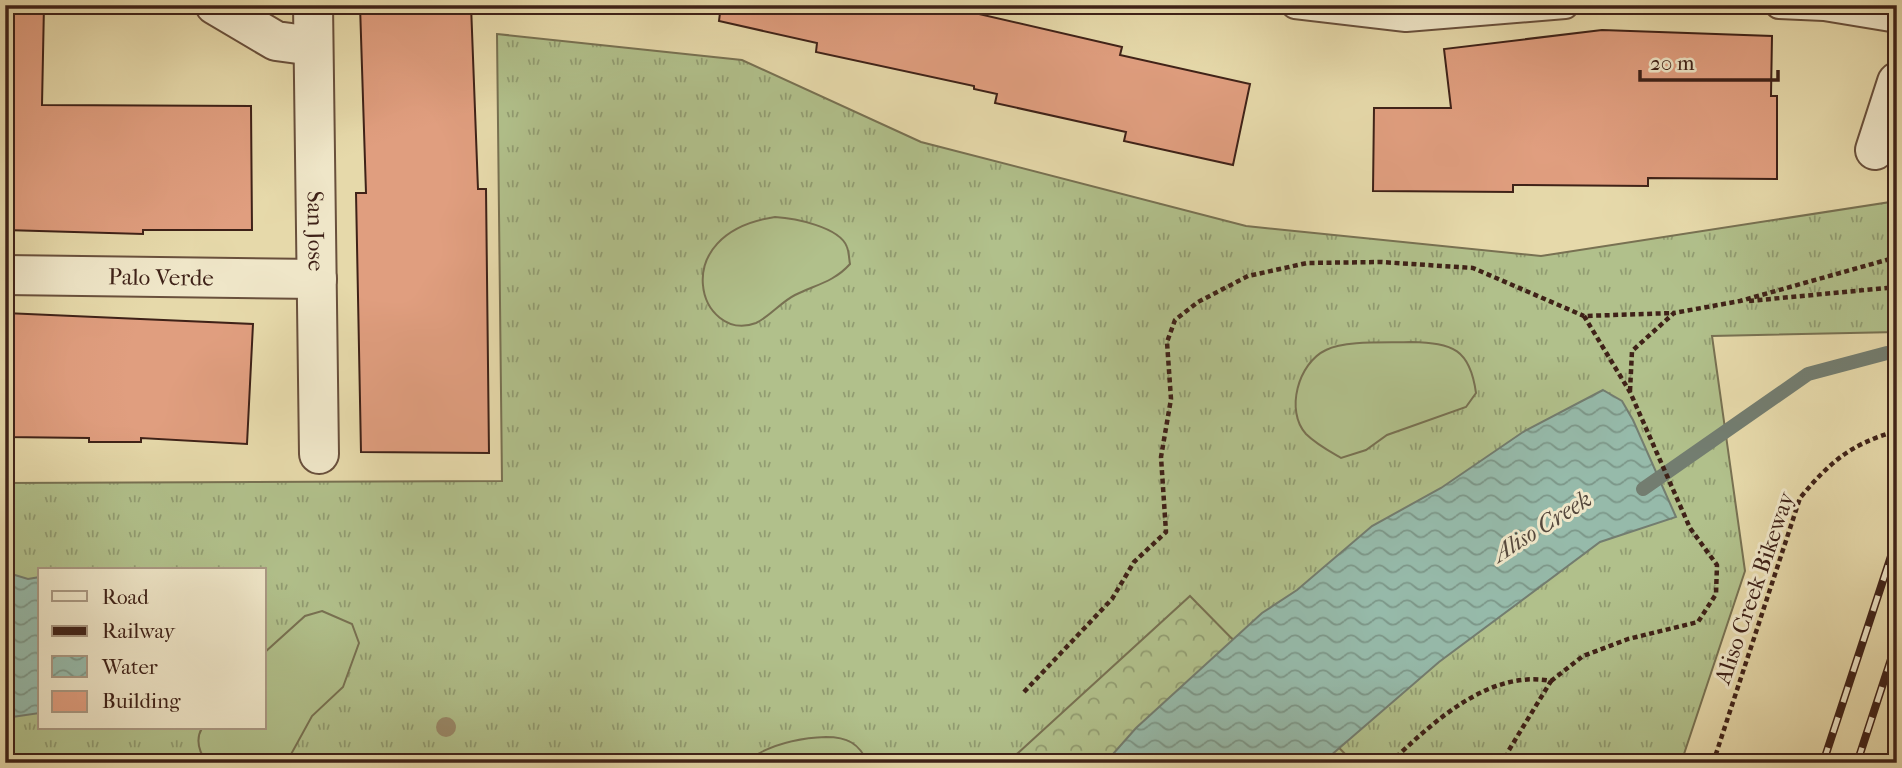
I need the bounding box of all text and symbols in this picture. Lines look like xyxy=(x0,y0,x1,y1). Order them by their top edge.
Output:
scale bar xyxy=(1640,38,1778,82)
text: 20 m xyxy=(1650,51,1695,75)
street label: San Jose xyxy=(301,191,330,271)
street label: Palo Verde xyxy=(108,263,214,292)
water label: Aliso Creek xyxy=(1485,485,1597,569)
street label: Aliso Creek Bikeway xyxy=(1709,488,1800,689)
legend xyxy=(38,568,266,730)
text: Road xyxy=(102,585,149,609)
text: Railway xyxy=(102,619,176,643)
text: Water xyxy=(101,655,158,679)
text: Building xyxy=(102,689,181,713)

